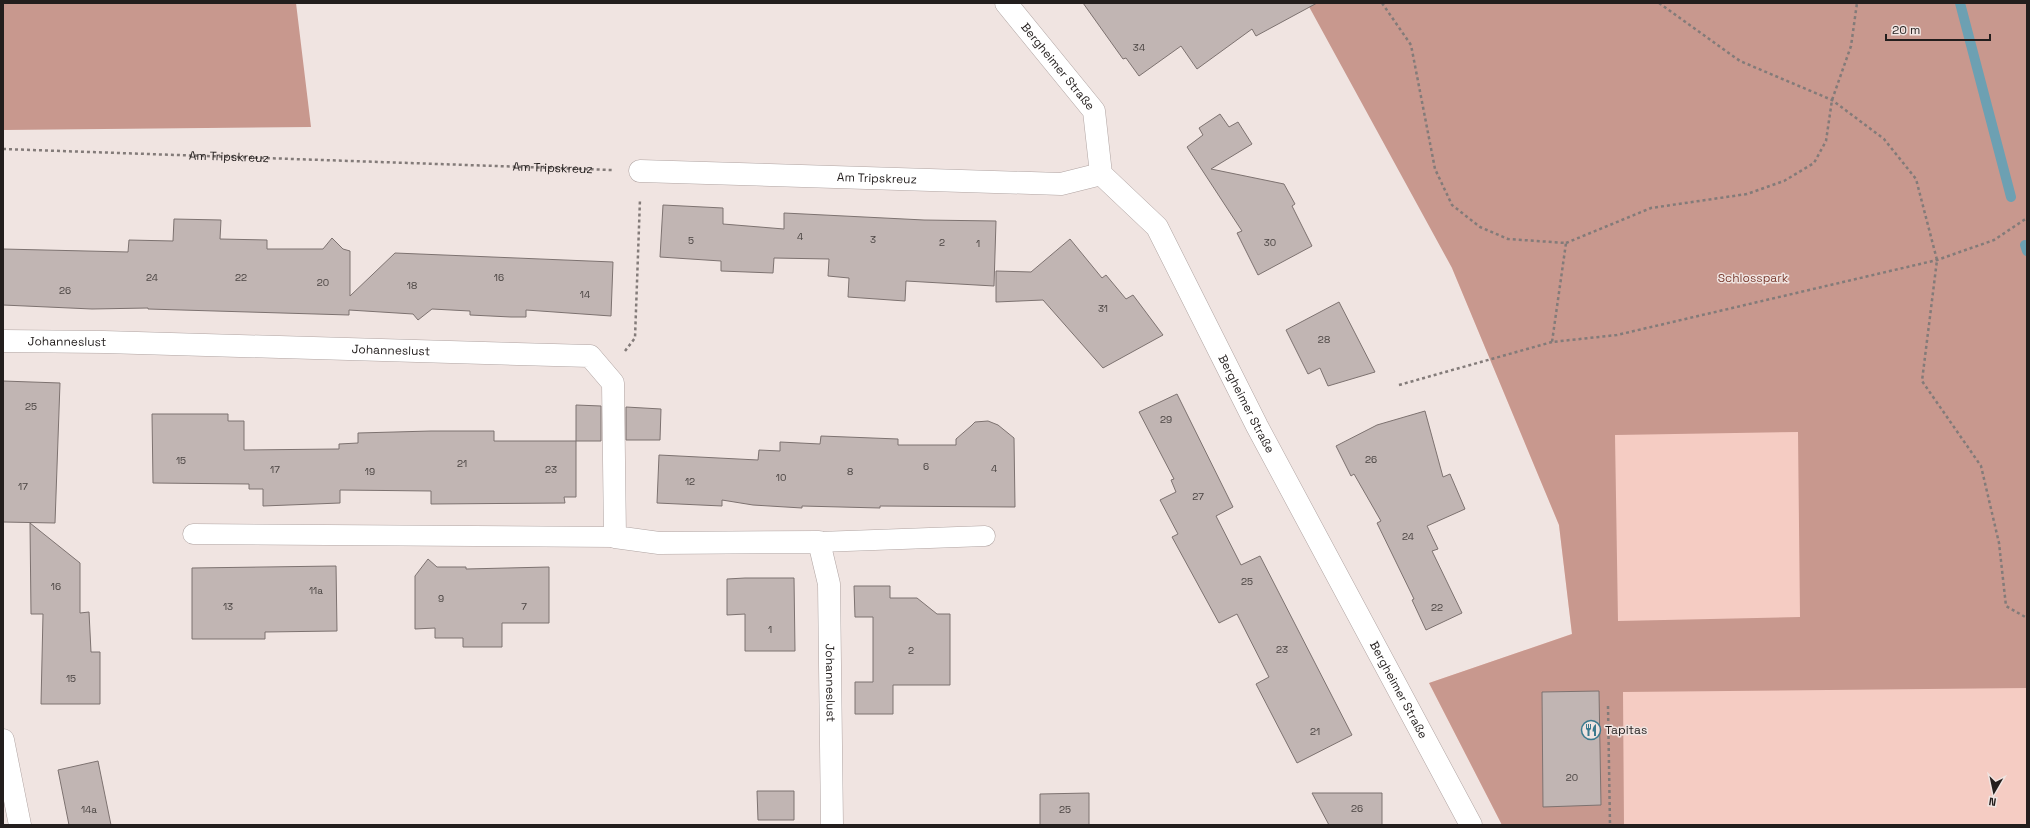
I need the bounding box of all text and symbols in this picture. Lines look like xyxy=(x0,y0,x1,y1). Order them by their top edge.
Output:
scale bar xyxy=(1886,16,1990,42)
street label: Bergheimer Straße xyxy=(1017,20,1098,114)
text: 20 m xyxy=(1892,22,1920,38)
house number: 34 xyxy=(1133,41,1145,54)
street label: Am Tripskreuz xyxy=(189,147,269,166)
street label: Am Tripskreuz xyxy=(512,159,593,177)
street label: Am Tripskreuz xyxy=(837,169,917,188)
house number: 4 xyxy=(797,230,803,243)
house number: 3 xyxy=(870,233,876,246)
house number: 5 xyxy=(688,234,694,247)
house number: 2 xyxy=(939,236,945,249)
house number: 30 xyxy=(1264,236,1276,249)
house number: 1 xyxy=(976,237,980,250)
park label: Schlosspark xyxy=(1718,270,1789,286)
house number: 24 xyxy=(146,271,158,284)
house number: 22 xyxy=(235,271,247,284)
house number: 16 xyxy=(494,271,504,284)
house number: 20 xyxy=(317,276,329,289)
house number: 18 xyxy=(407,279,417,292)
house number: 26 xyxy=(59,284,71,297)
house number: 14 xyxy=(580,288,590,301)
house number: 31 xyxy=(1098,302,1108,315)
street label: Johanneslust xyxy=(28,333,106,350)
house number: 28 xyxy=(1318,333,1330,346)
street label: Johanneslust xyxy=(351,341,430,359)
street label: Bergheimer Straße xyxy=(1215,352,1278,456)
house number: 25 xyxy=(25,400,37,413)
house number: 29 xyxy=(1160,413,1172,426)
house number: 26 xyxy=(1365,453,1377,466)
house number: 15 xyxy=(176,454,186,467)
house number: 21 xyxy=(457,457,467,470)
house number: 6 xyxy=(923,460,929,473)
house number: 4 xyxy=(991,462,997,475)
house number: 17 xyxy=(270,463,280,476)
house number: 23 xyxy=(545,463,557,476)
house number: 19 xyxy=(365,465,375,478)
house number: 8 xyxy=(847,465,853,478)
house number: 10 xyxy=(776,471,786,484)
house number: 12 xyxy=(685,475,695,488)
house number: 17 xyxy=(18,480,28,493)
house number: 27 xyxy=(1192,490,1204,503)
house number: 24 xyxy=(1402,530,1414,543)
house number: 25 xyxy=(1241,575,1253,588)
house number: 16 xyxy=(51,580,61,593)
house number: 11a xyxy=(309,584,323,597)
house number: 9 xyxy=(438,592,444,605)
house number: 13 xyxy=(223,600,233,613)
house number: 7 xyxy=(521,600,527,613)
house number: 22 xyxy=(1431,601,1443,614)
house number: 1 xyxy=(768,623,772,636)
street label: Bergheimer Straße xyxy=(1366,638,1431,741)
street label: Johanneslust xyxy=(822,643,839,722)
house number: 23 xyxy=(1276,643,1288,656)
house number: 2 xyxy=(908,644,914,657)
house number: 15 xyxy=(66,672,76,685)
restaurant icon: Tapitas xyxy=(1580,719,1602,741)
place label: Tapitas xyxy=(1605,722,1647,738)
house number: 21 xyxy=(1310,725,1320,738)
house number: 20 xyxy=(1566,771,1578,784)
north arrow xyxy=(1974,772,2014,812)
text: N xyxy=(1988,794,1997,809)
house number: 26 xyxy=(1351,802,1363,815)
house number: 14a xyxy=(81,803,97,816)
house number: 25 xyxy=(1059,803,1071,816)

